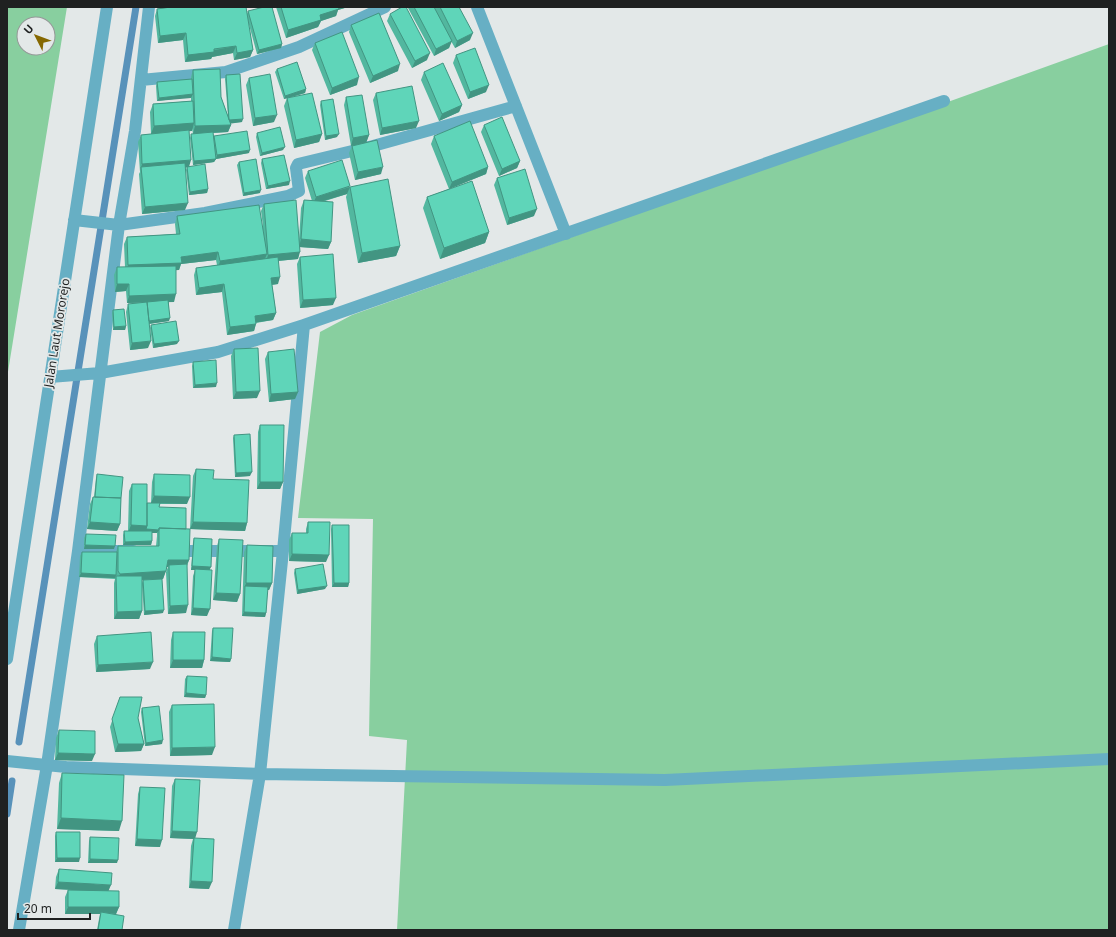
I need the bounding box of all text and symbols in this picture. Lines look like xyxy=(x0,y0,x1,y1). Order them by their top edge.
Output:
north arrow xyxy=(16,16,56,56)
text: U xyxy=(20,21,37,37)
street label: Jalan Laut Mororejo xyxy=(39,277,74,390)
scale bar xyxy=(18,895,90,921)
text: 20 m xyxy=(24,900,52,917)

